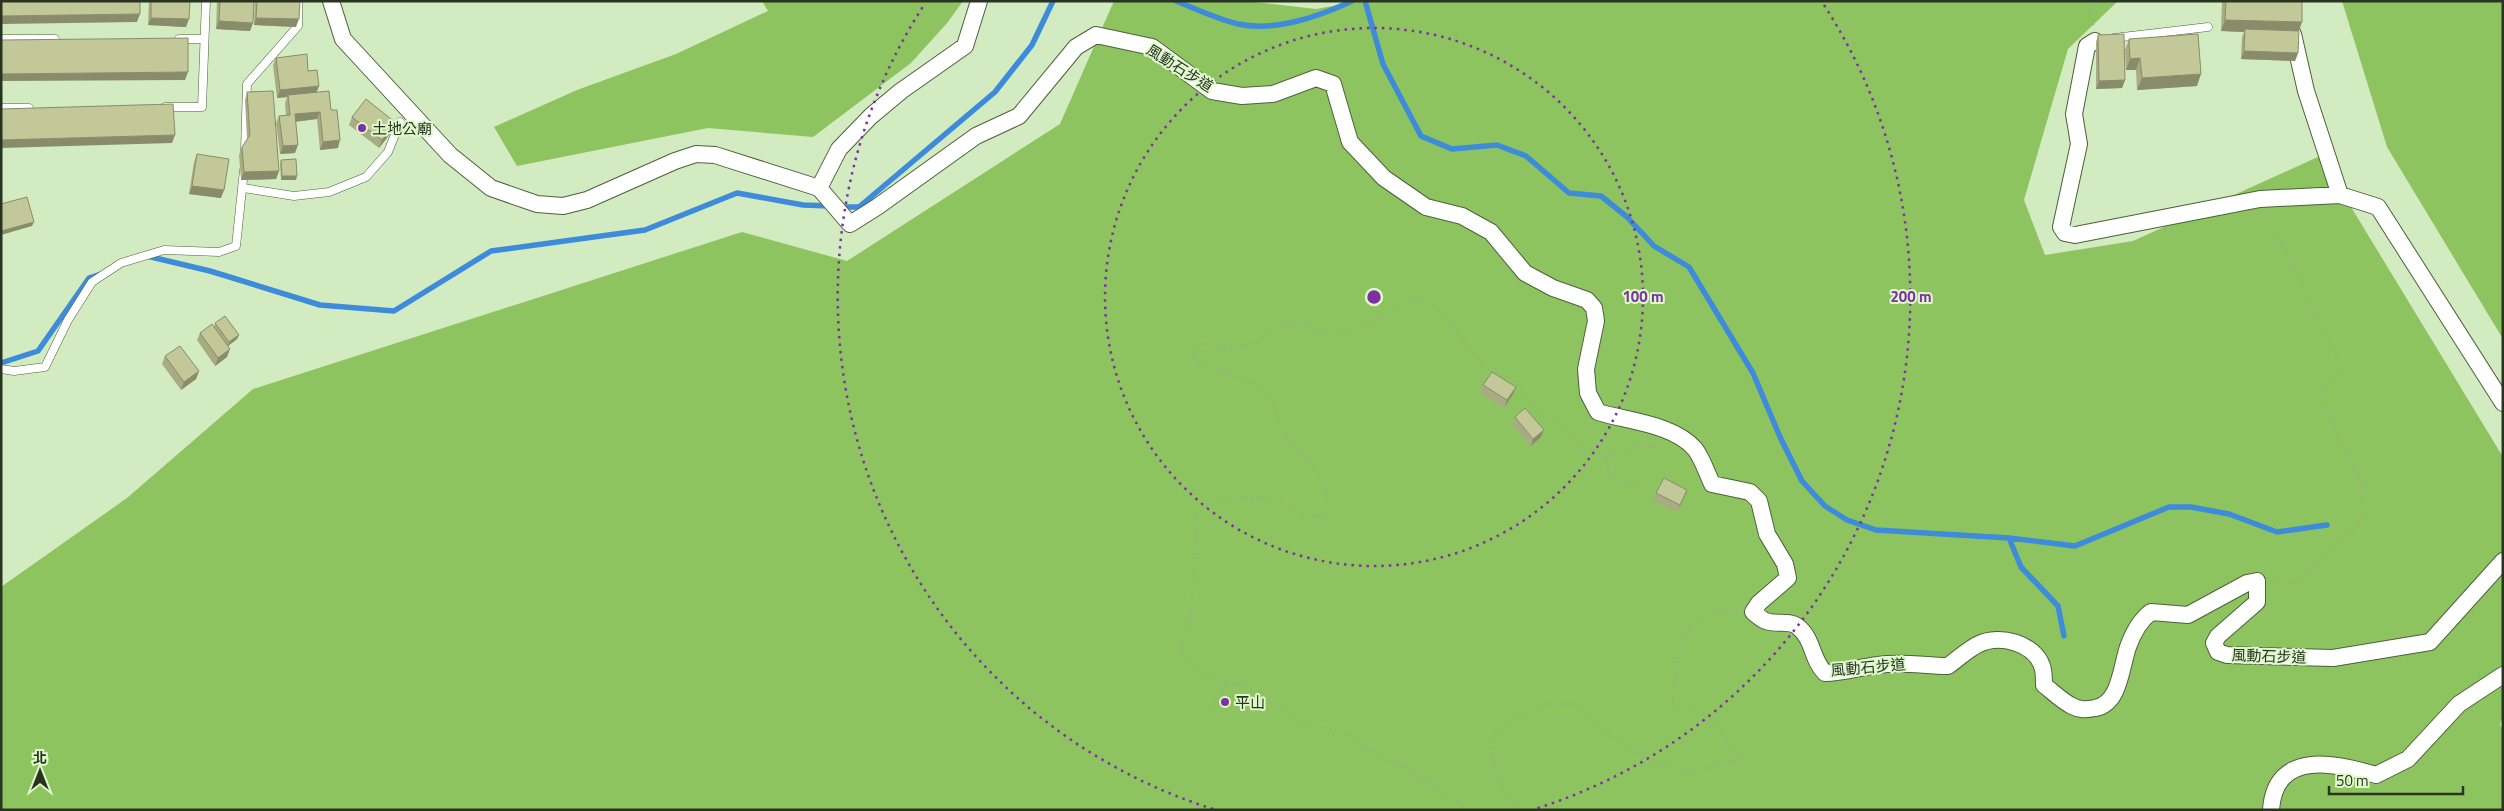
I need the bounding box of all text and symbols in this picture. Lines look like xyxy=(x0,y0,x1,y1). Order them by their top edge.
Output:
street label: 風動石步道 xyxy=(1142,38,1218,98)
place label: 土地公廟 xyxy=(372,117,432,140)
marker: 土地公廟 xyxy=(356,122,368,134)
text: 100 m xyxy=(1622,285,1664,308)
text: 200 m xyxy=(1890,285,1932,308)
centre of rings xyxy=(1365,288,1383,306)
street label: 風動石步道 xyxy=(2231,643,2307,669)
street label: 風動石步道 xyxy=(1830,652,1906,682)
place label: 平山 xyxy=(1235,691,1265,714)
marker: 平山 xyxy=(1219,696,1231,708)
north arrow xyxy=(15,746,65,796)
text: 北 xyxy=(33,747,47,768)
scale bar xyxy=(2329,764,2463,796)
text: 50 m xyxy=(2336,769,2369,792)

